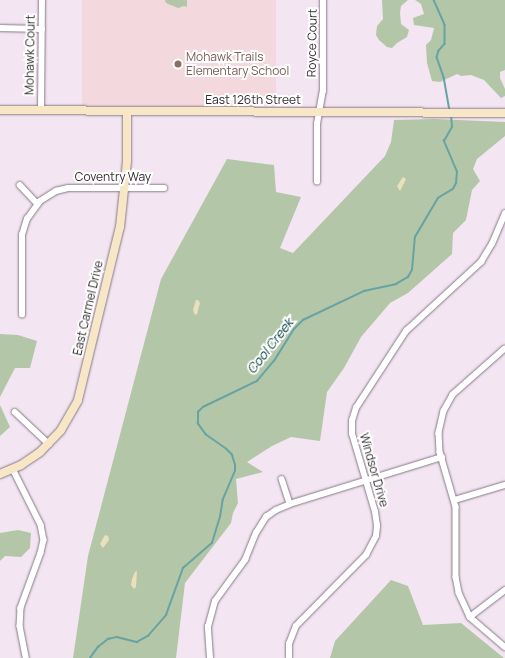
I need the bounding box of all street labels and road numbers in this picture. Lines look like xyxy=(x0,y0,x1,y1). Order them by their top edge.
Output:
street label: Royce Court xyxy=(304,9,320,77)
street label: Mohawk Court xyxy=(22,15,38,95)
street label: East 126th Street xyxy=(205,93,301,107)
street label: Coventry Way xyxy=(75,170,151,184)
street label: East Carmel Drive xyxy=(70,259,106,357)
street label: Windsor Drive xyxy=(357,431,391,509)

